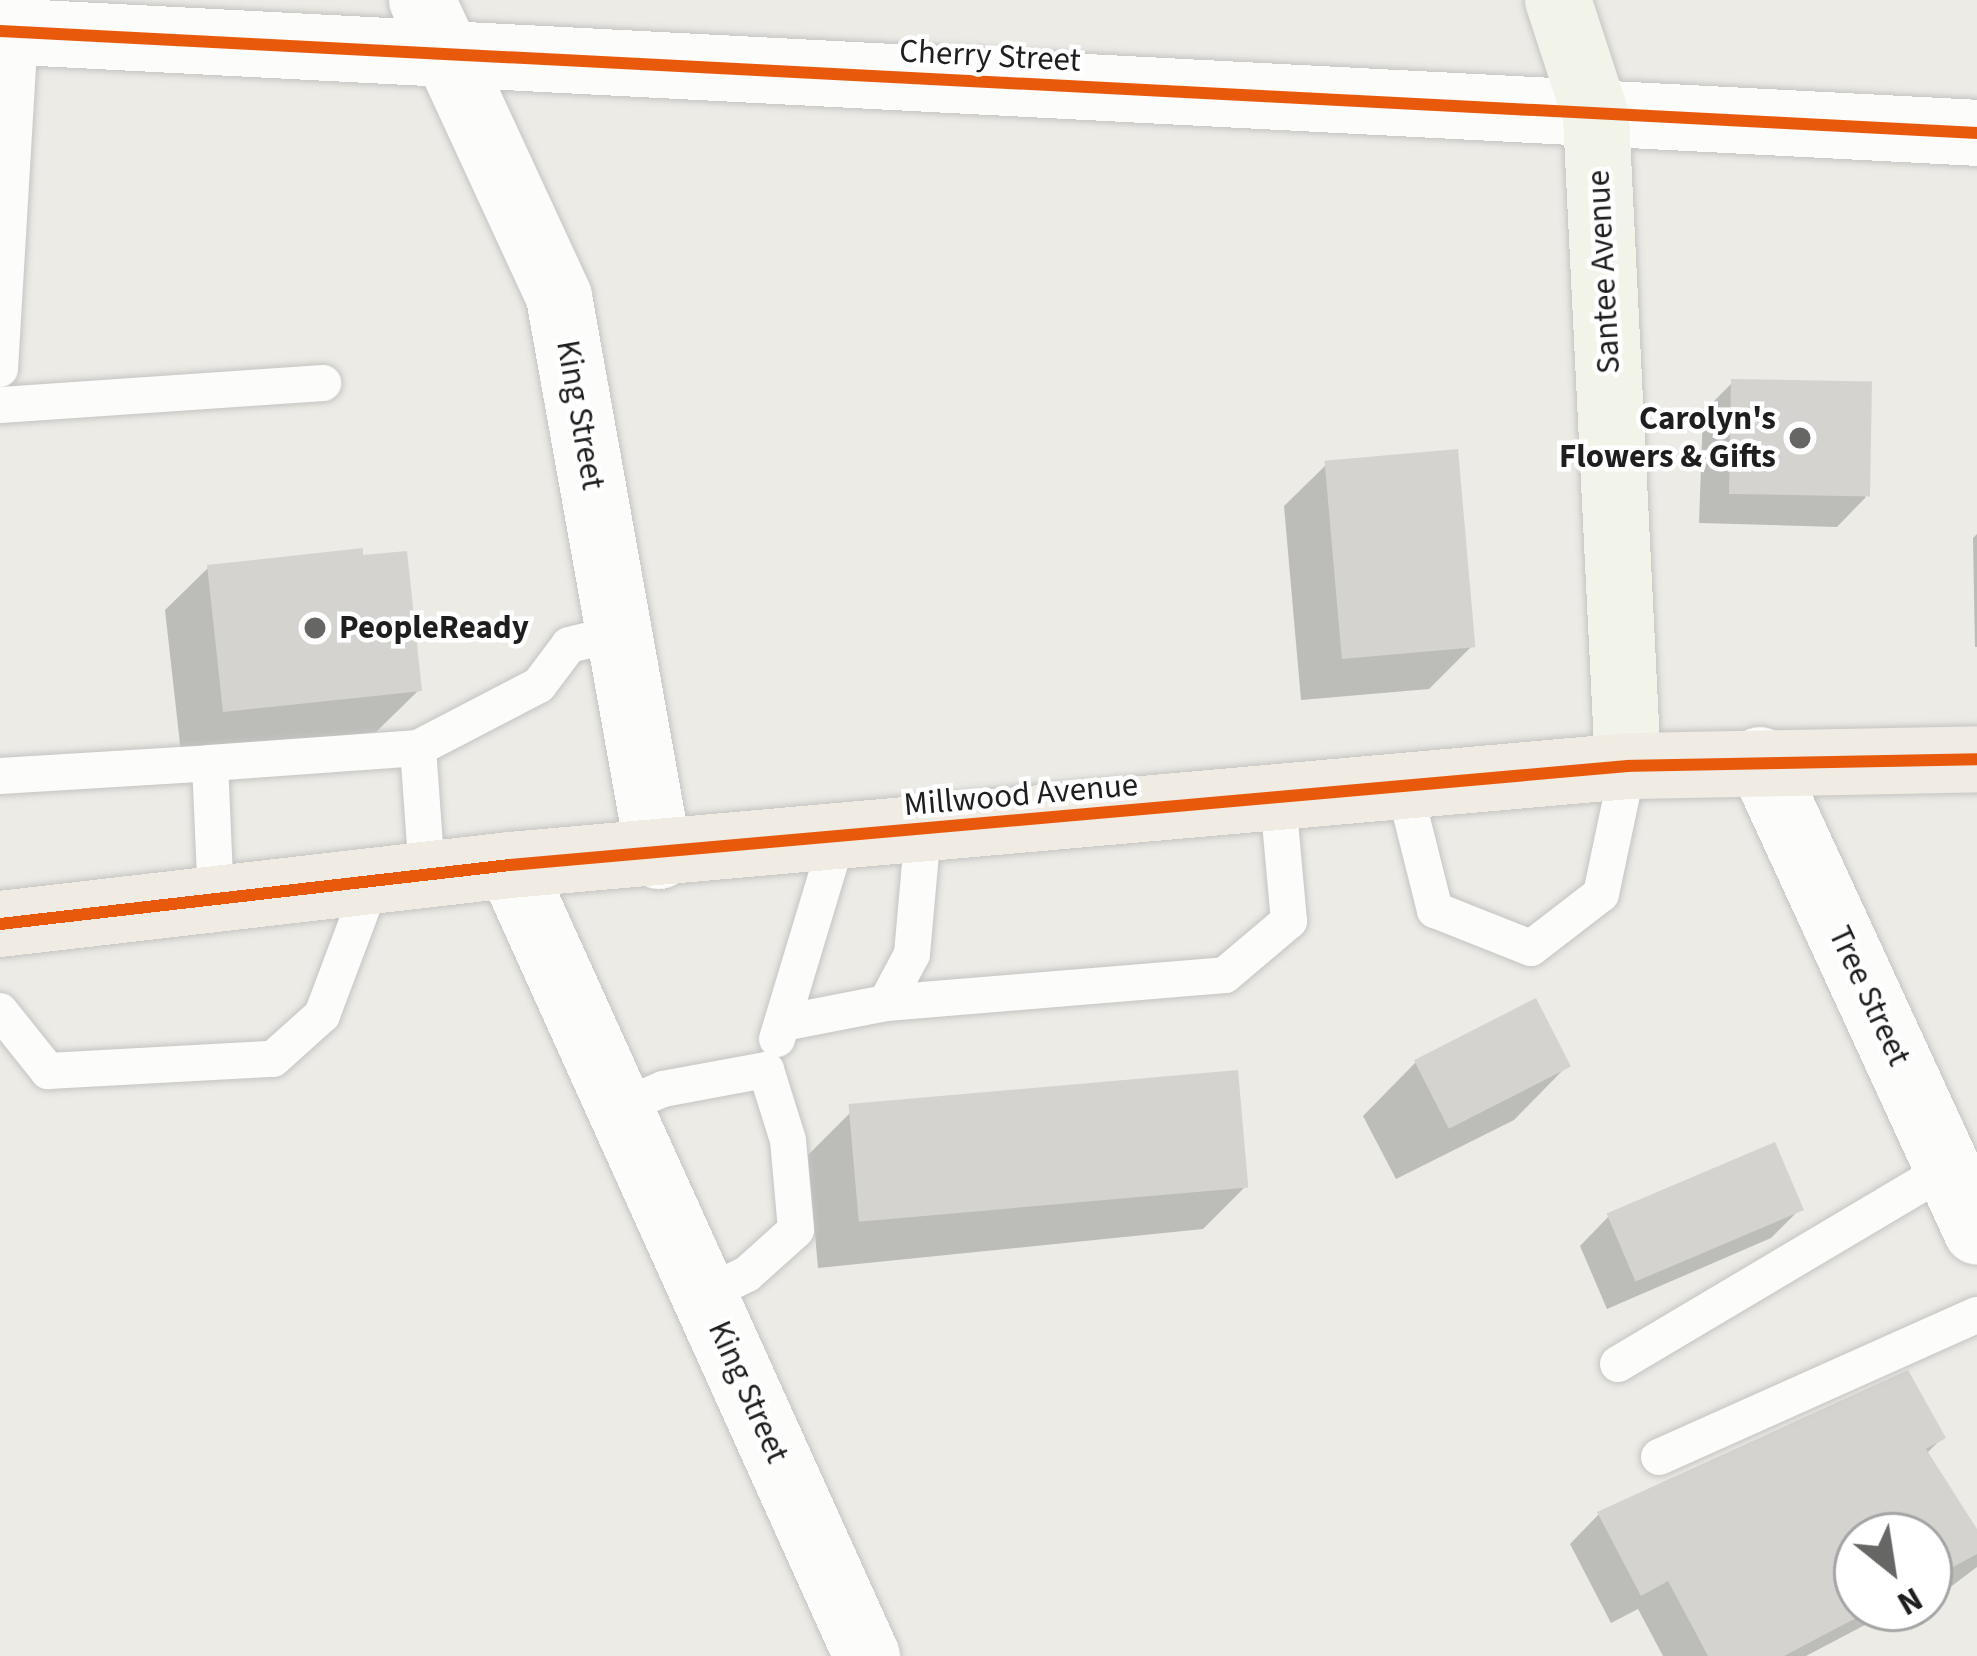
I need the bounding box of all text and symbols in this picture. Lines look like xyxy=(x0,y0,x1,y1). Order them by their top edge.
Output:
street label: Cherry Street xyxy=(898,31,1082,81)
street label: Santee Avenue xyxy=(1579,169,1629,375)
street label: King Street xyxy=(547,337,613,493)
place label: Carolyn's Flowers & Gifts xyxy=(1559,399,1776,477)
marker: Carolyn's Flowers & Gifts xyxy=(1787,425,1813,451)
place label: PeopleReady xyxy=(339,608,529,648)
marker: PeopleReady xyxy=(302,615,328,641)
street label: Millwood Avenue xyxy=(902,765,1140,825)
street label: Tree Street xyxy=(1820,920,1918,1072)
street label: King Street xyxy=(699,1315,797,1469)
north arrow xyxy=(1833,1512,1953,1632)
text: N xyxy=(1889,1575,1931,1627)

